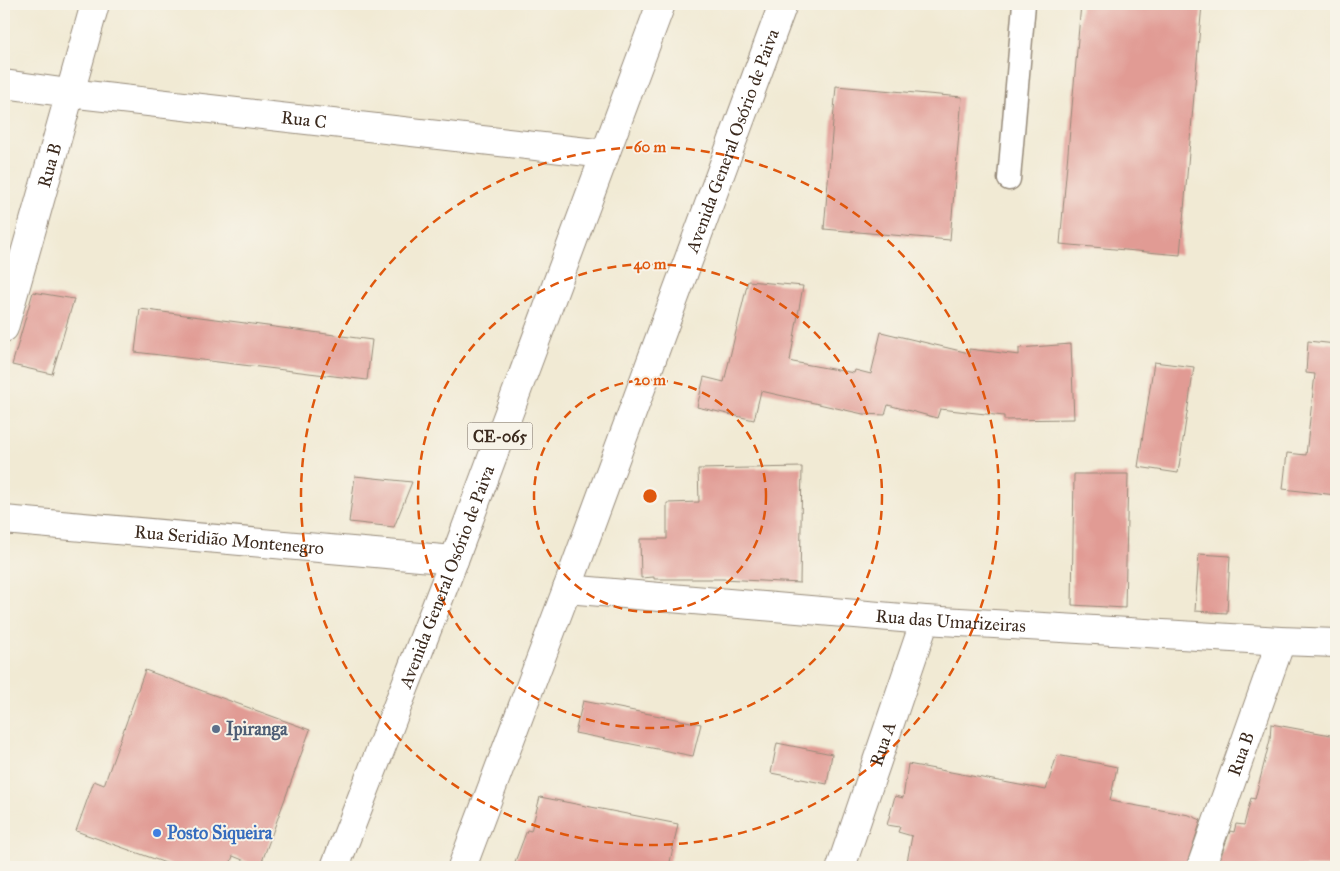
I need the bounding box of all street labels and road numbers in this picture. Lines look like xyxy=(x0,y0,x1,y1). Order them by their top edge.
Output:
street label: Avenida General Osório de Paiva xyxy=(681,26,784,257)
street label: Rua C xyxy=(280,106,328,133)
street label: Rua B xyxy=(33,140,66,190)
road number: CE-065 xyxy=(468,422,532,450)
street label: Avenida General Osório de Paiva xyxy=(394,462,499,692)
street label: Rua Seridião Montenegro xyxy=(133,521,325,559)
street label: Rua das Umarizeiras xyxy=(875,605,1026,637)
street label: Rua A xyxy=(865,719,901,769)
street label: Rua B xyxy=(1223,729,1259,779)

